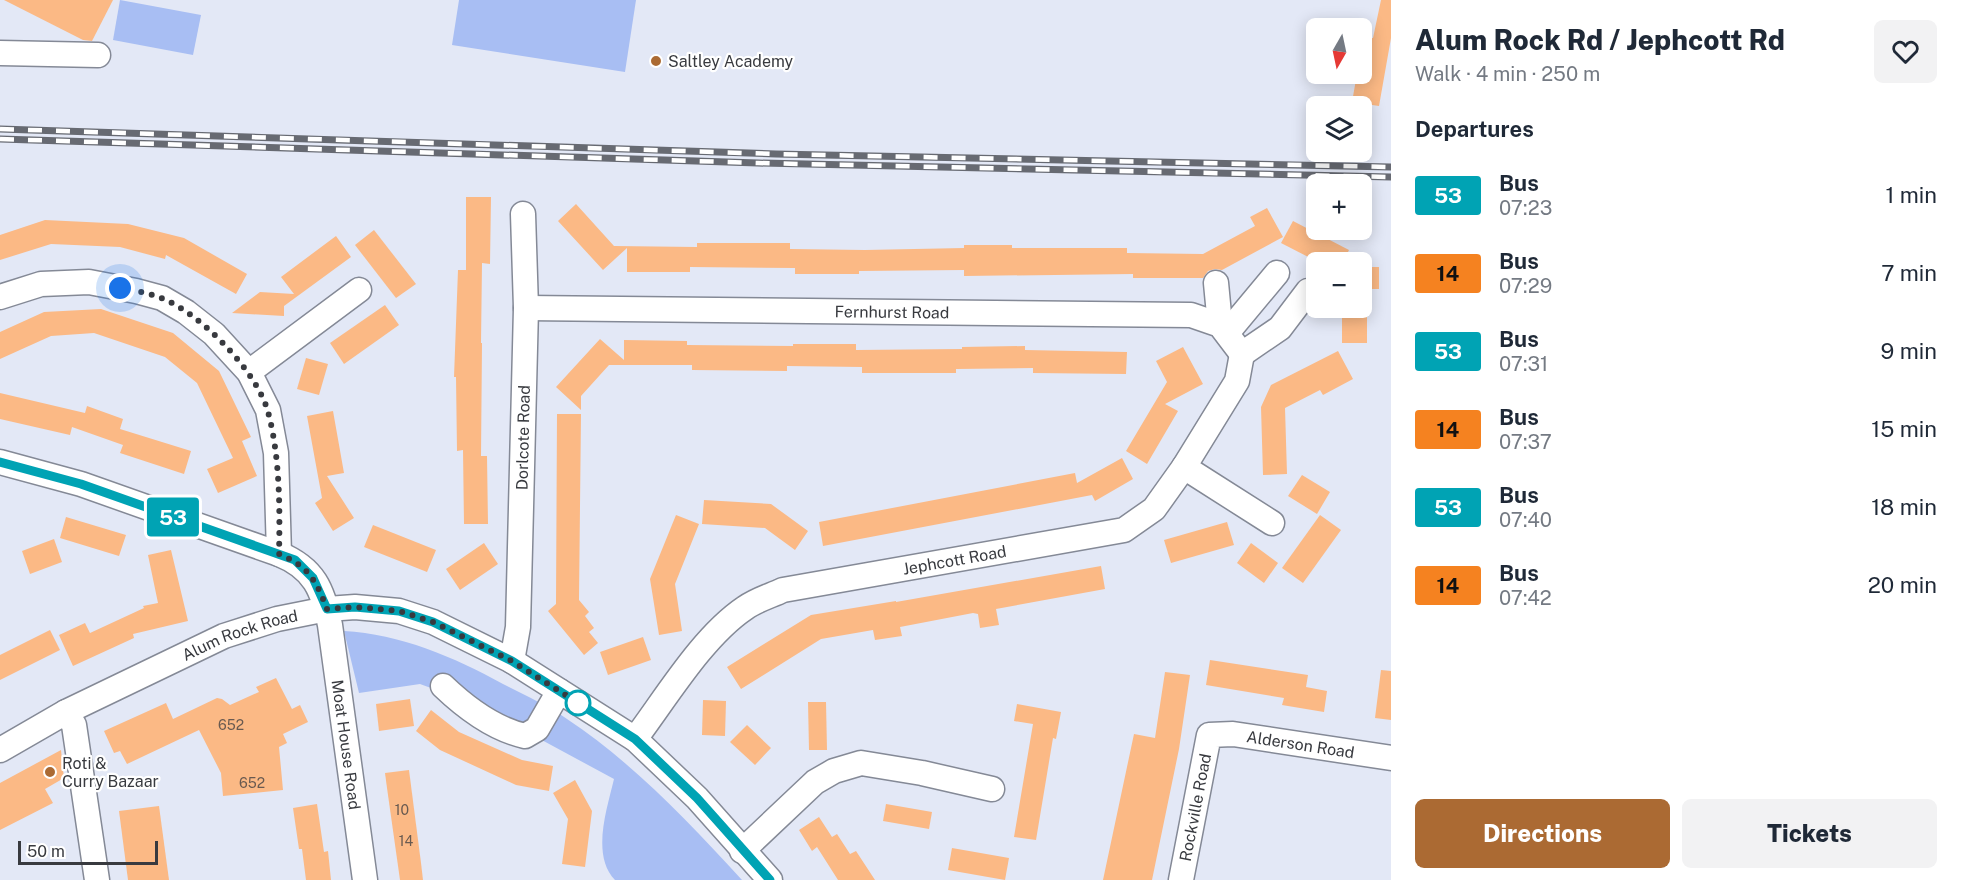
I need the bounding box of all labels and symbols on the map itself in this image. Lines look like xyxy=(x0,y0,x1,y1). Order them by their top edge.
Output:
north arrow xyxy=(1306,18,1372,84)
place label: Saltley Academy xyxy=(668,52,794,71)
marker: Saltley Academy xyxy=(649,54,663,68)
your location xyxy=(105,273,135,303)
street label: Fernhurst Road xyxy=(835,302,949,322)
street label: Dorlcote Road xyxy=(512,385,534,490)
line badge: 53 xyxy=(146,498,200,536)
street label: Jephcott Road xyxy=(901,542,1008,579)
street label: Alum Rock Road xyxy=(179,606,299,665)
street label: Moat House Road xyxy=(328,679,364,811)
unlabelled marker xyxy=(565,690,591,716)
house number: 652 xyxy=(218,717,244,733)
street label: Alderson Road xyxy=(1245,727,1356,762)
street label: Rockville Road xyxy=(1176,752,1215,863)
place label: Roti & Curry Bazaar xyxy=(62,754,159,791)
marker: Roti & Curry Bazaar xyxy=(43,765,57,779)
house number: 652 xyxy=(239,775,265,791)
house number: 10 xyxy=(395,802,409,818)
house number: 14 xyxy=(399,833,413,849)
scale bar xyxy=(18,838,158,866)

